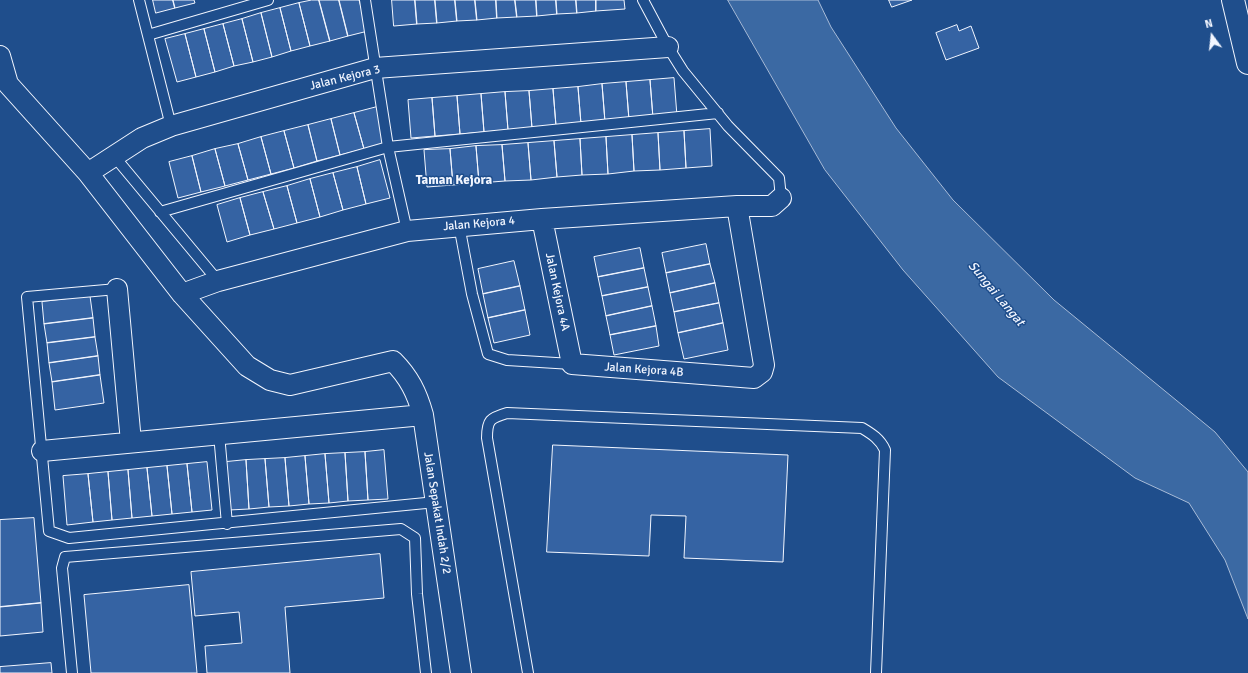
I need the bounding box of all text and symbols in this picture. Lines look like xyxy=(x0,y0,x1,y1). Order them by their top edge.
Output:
north arrow xyxy=(1192,16,1232,56)
text: N xyxy=(1203,17,1214,31)
street label: Jalan Kejora 3 xyxy=(308,62,382,94)
district label: Taman Kejora xyxy=(416,173,492,189)
street label: Jalan Kejora 4 xyxy=(442,214,516,234)
street label: Jalan Kejora 4A xyxy=(542,252,572,332)
water label: Sungai Langat xyxy=(964,259,1028,329)
street label: Jalan Kejora 4B xyxy=(604,360,684,380)
street label: Jalan Sepakat Indah 2/2 xyxy=(420,451,454,575)

